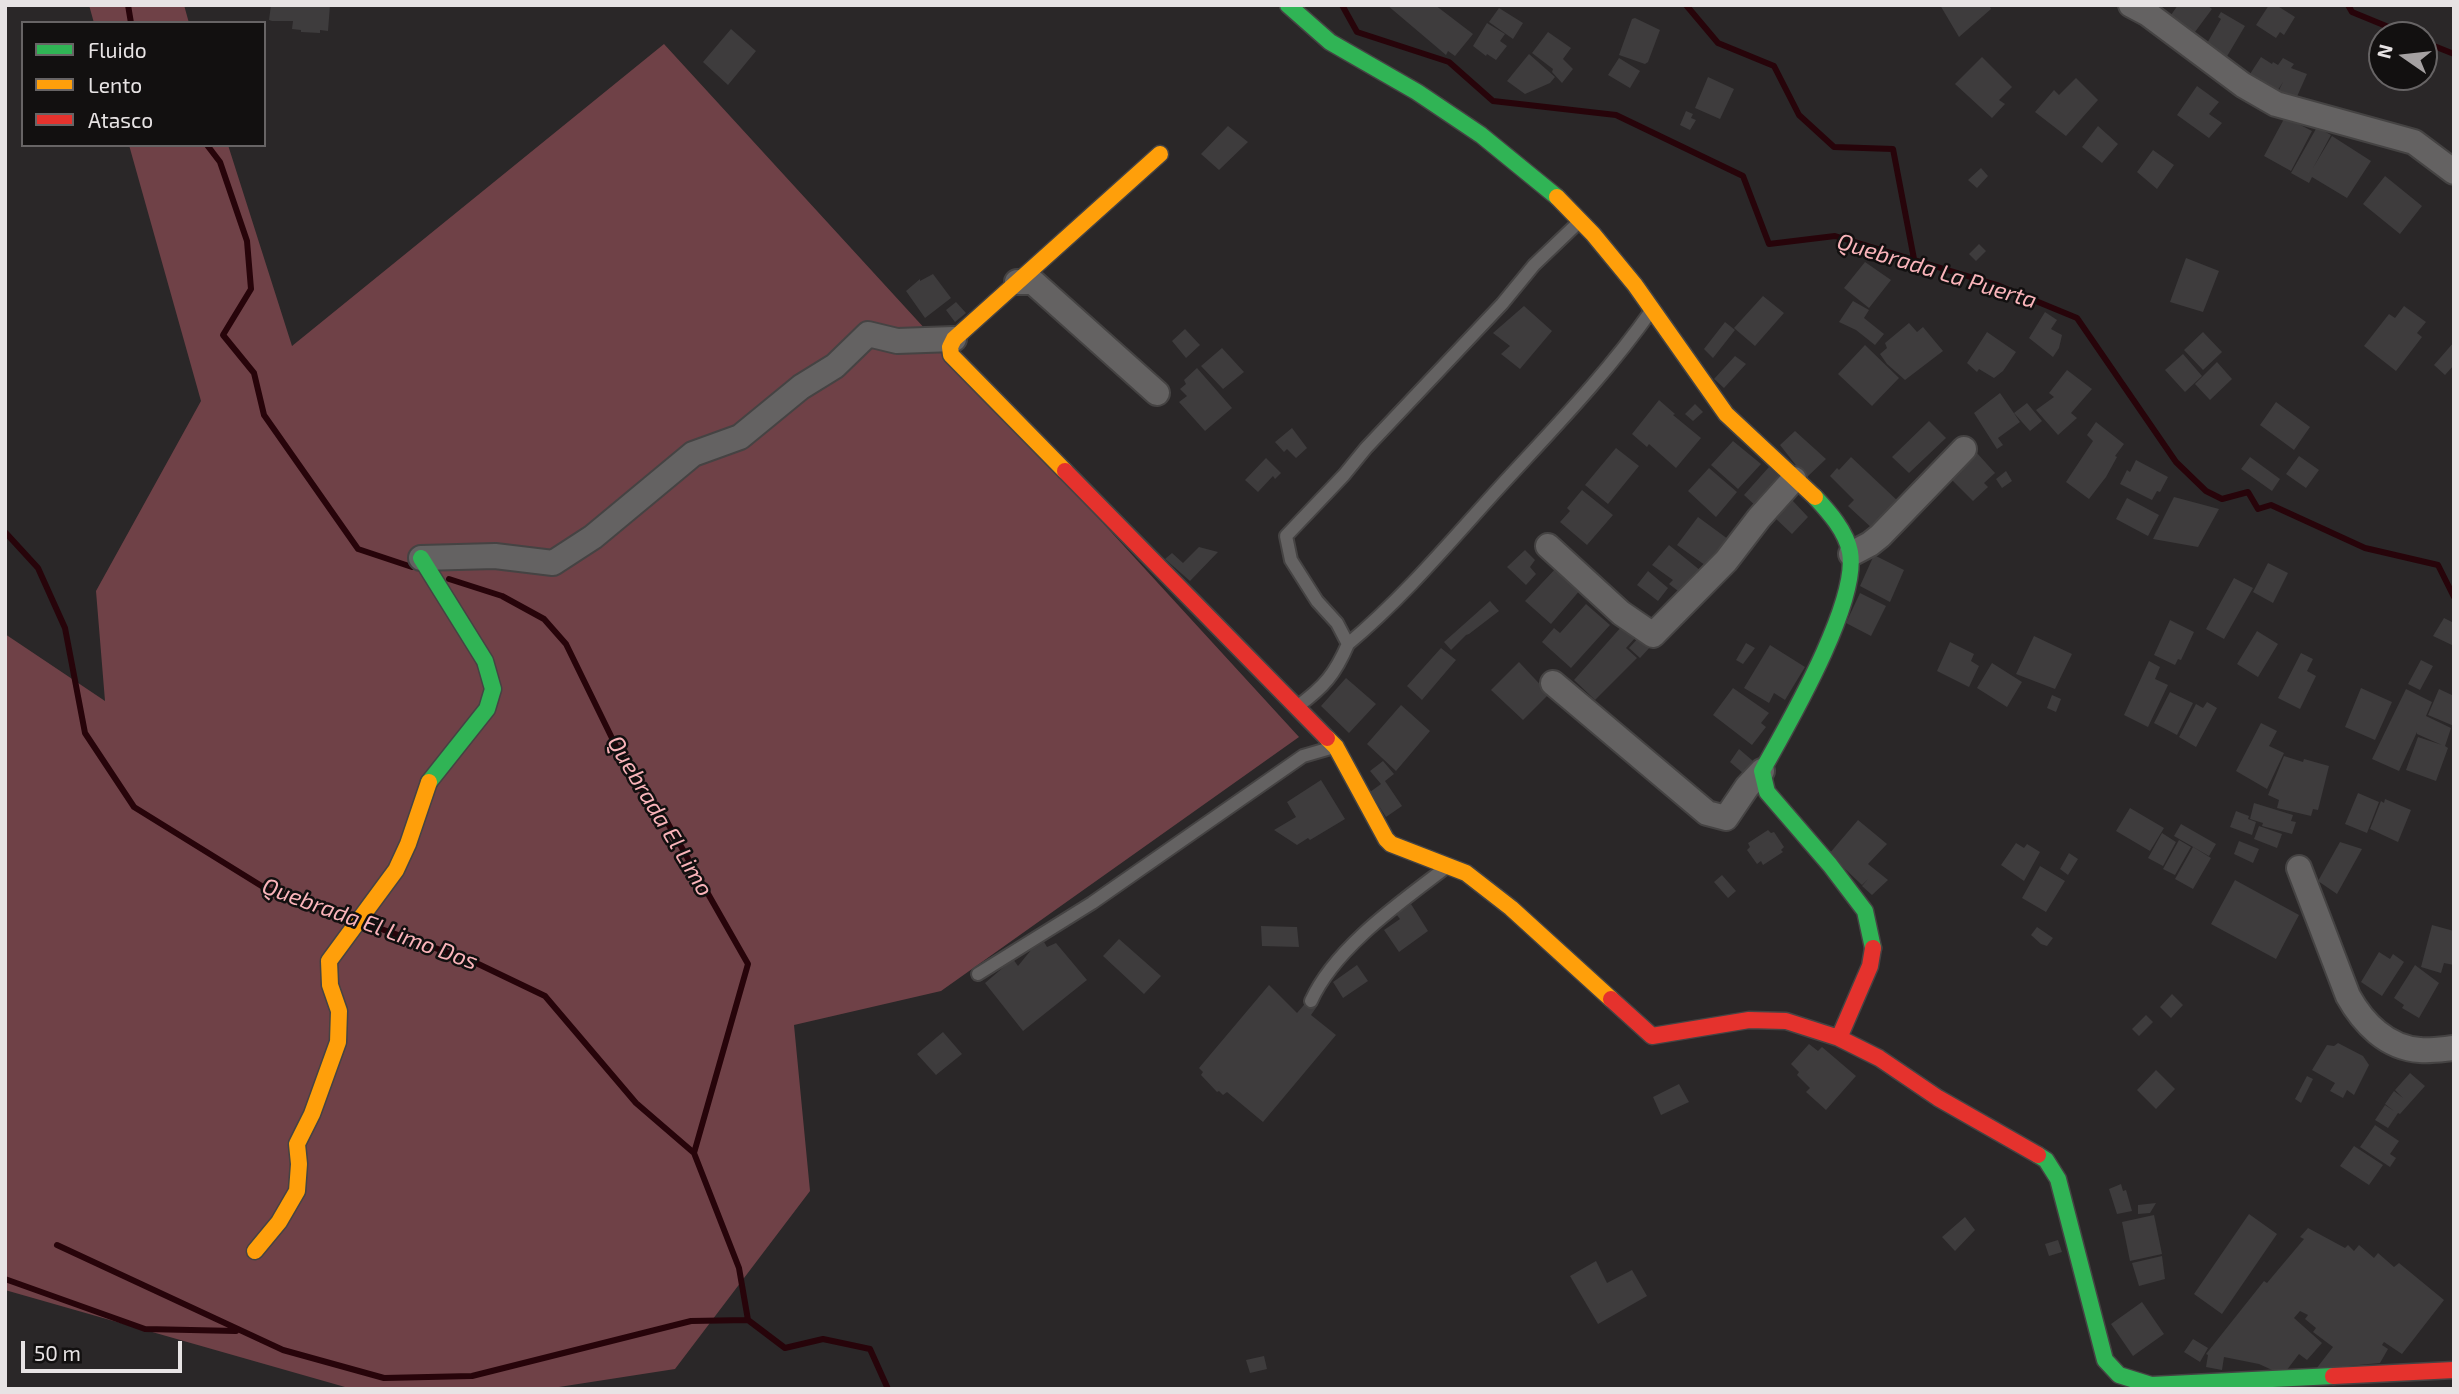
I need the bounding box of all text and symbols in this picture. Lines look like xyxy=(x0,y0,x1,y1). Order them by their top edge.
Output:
legend xyxy=(21,21,266,147)
north arrow xyxy=(2368,21,2438,91)
text: Fluido xyxy=(88,37,147,62)
text: N xyxy=(2371,42,2397,61)
text: Lento xyxy=(88,72,142,97)
text: Atasco xyxy=(88,107,153,132)
water label: Quebrada La Puerta xyxy=(1834,227,2040,315)
water label: Quebrada El Limo xyxy=(601,731,719,901)
water label: Quebrada El Limo Dos xyxy=(258,872,482,976)
scale bar xyxy=(24,1328,186,1372)
text: 50 m xyxy=(34,1340,81,1365)

